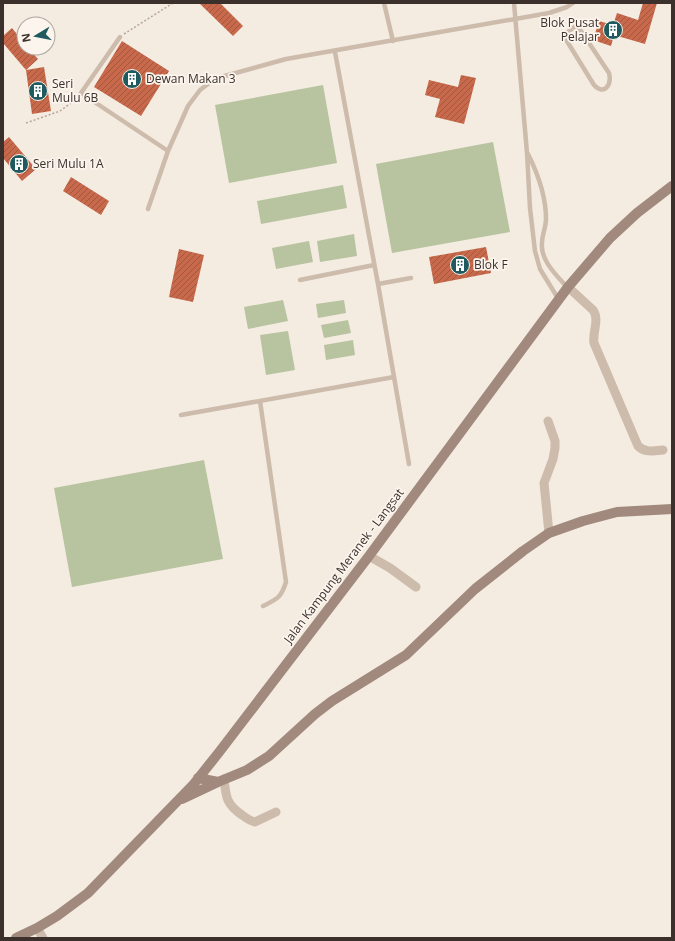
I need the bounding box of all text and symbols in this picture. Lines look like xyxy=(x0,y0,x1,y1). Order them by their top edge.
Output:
place label: Blok Pusat Pelajar xyxy=(540,14,599,45)
north arrow xyxy=(16,16,56,56)
building icon: Blok Pusat Pelajar xyxy=(602,19,624,41)
text: N xyxy=(17,32,34,44)
building icon: Dewan Makan 3 xyxy=(121,68,143,90)
place label: Dewan Makan 3 xyxy=(146,70,236,87)
place label: Seri Mulu 6B xyxy=(52,75,99,106)
building icon: Seri Mulu 6B xyxy=(27,80,49,102)
building icon: Seri Mulu 1A xyxy=(8,153,30,175)
place label: Seri Mulu 1A xyxy=(33,155,104,172)
building icon: Blok F xyxy=(449,254,471,276)
place label: Blok F xyxy=(474,256,508,273)
street label: Jalan Kampung Meranek - Langsat xyxy=(279,485,408,647)

